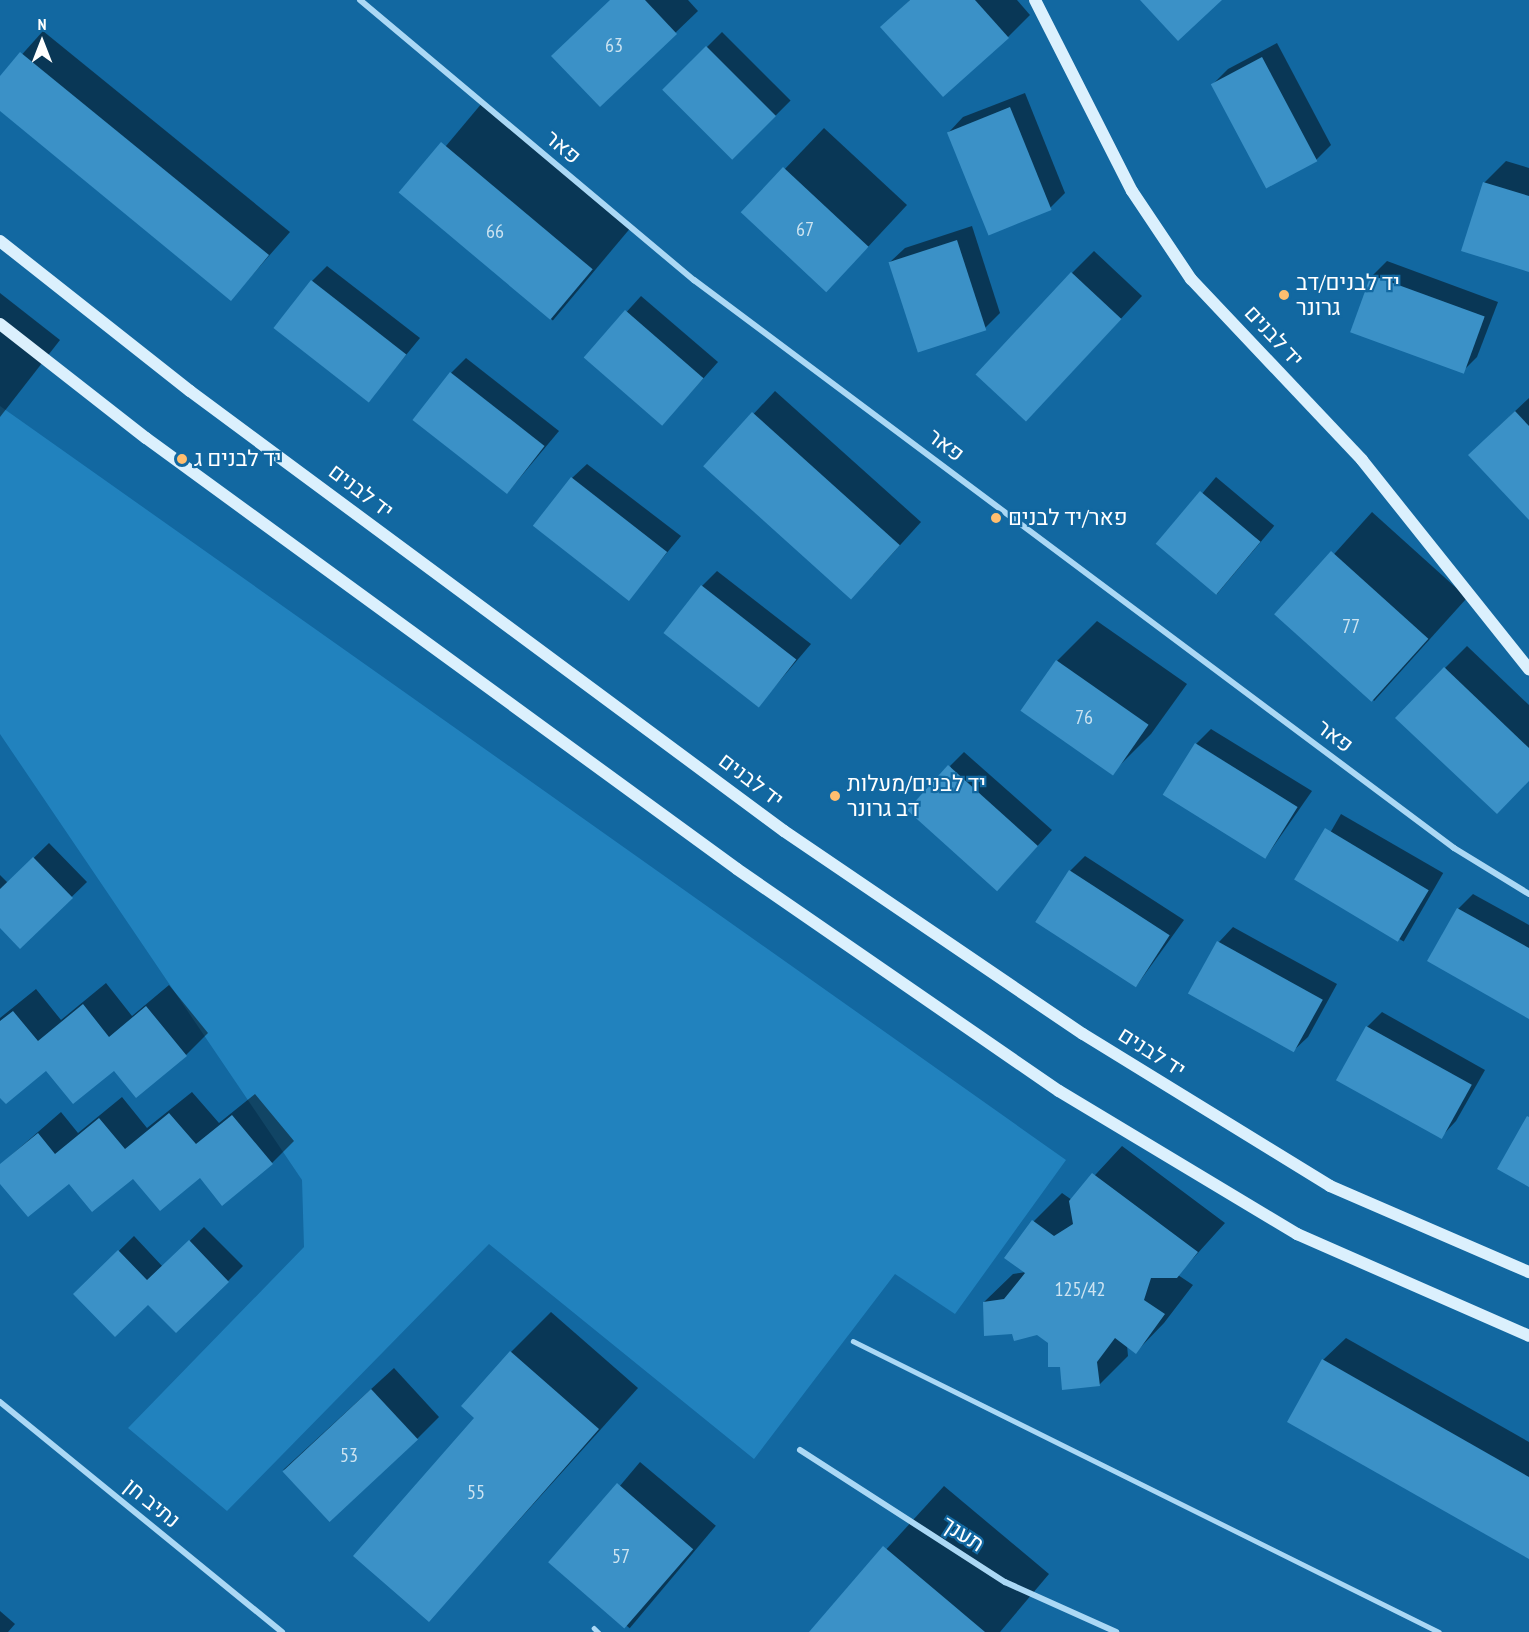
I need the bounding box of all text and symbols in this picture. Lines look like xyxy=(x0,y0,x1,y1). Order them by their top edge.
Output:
north arrow xyxy=(12,12,72,72)
text: N xyxy=(38,14,46,34)
house number: 63 xyxy=(605,33,623,57)
street label: פאר xyxy=(540,124,586,170)
house number: 67 xyxy=(796,217,814,241)
house number: 66 xyxy=(486,219,504,243)
place label: יד לבנים/דב גרונר xyxy=(1296,269,1400,320)
marker: יד לבנים/דב גרונר xyxy=(1277,288,1291,302)
street label: יד לבנים xyxy=(1239,300,1309,372)
street label: פאר xyxy=(923,423,969,467)
place label: יד לבנים ג xyxy=(194,446,281,472)
marker: יד לבנים ג xyxy=(175,452,189,466)
street label: יד לבנים xyxy=(323,458,399,524)
place label: פאר/יד לבנים xyxy=(1008,505,1127,531)
marker: פאר/יד לבנים xyxy=(989,511,1003,525)
house number: 77 xyxy=(1342,614,1360,638)
house number: 76 xyxy=(1075,705,1093,729)
street label: פאר xyxy=(1312,714,1358,758)
street label: יד לבנים xyxy=(713,747,789,813)
place label: יד לבנים/מעלות דב גרונר xyxy=(847,770,986,822)
marker: יד לבנים/מעלות דב גרונר xyxy=(828,789,842,803)
street label: יד לבנים xyxy=(1114,1021,1190,1083)
house number: 125/42 xyxy=(1055,1277,1105,1301)
house number: 53 xyxy=(340,1443,358,1467)
street label: נתיב חן xyxy=(119,1473,185,1533)
house number: 55 xyxy=(467,1480,485,1504)
street label: תענך xyxy=(937,1511,989,1557)
house number: 57 xyxy=(612,1544,630,1568)

